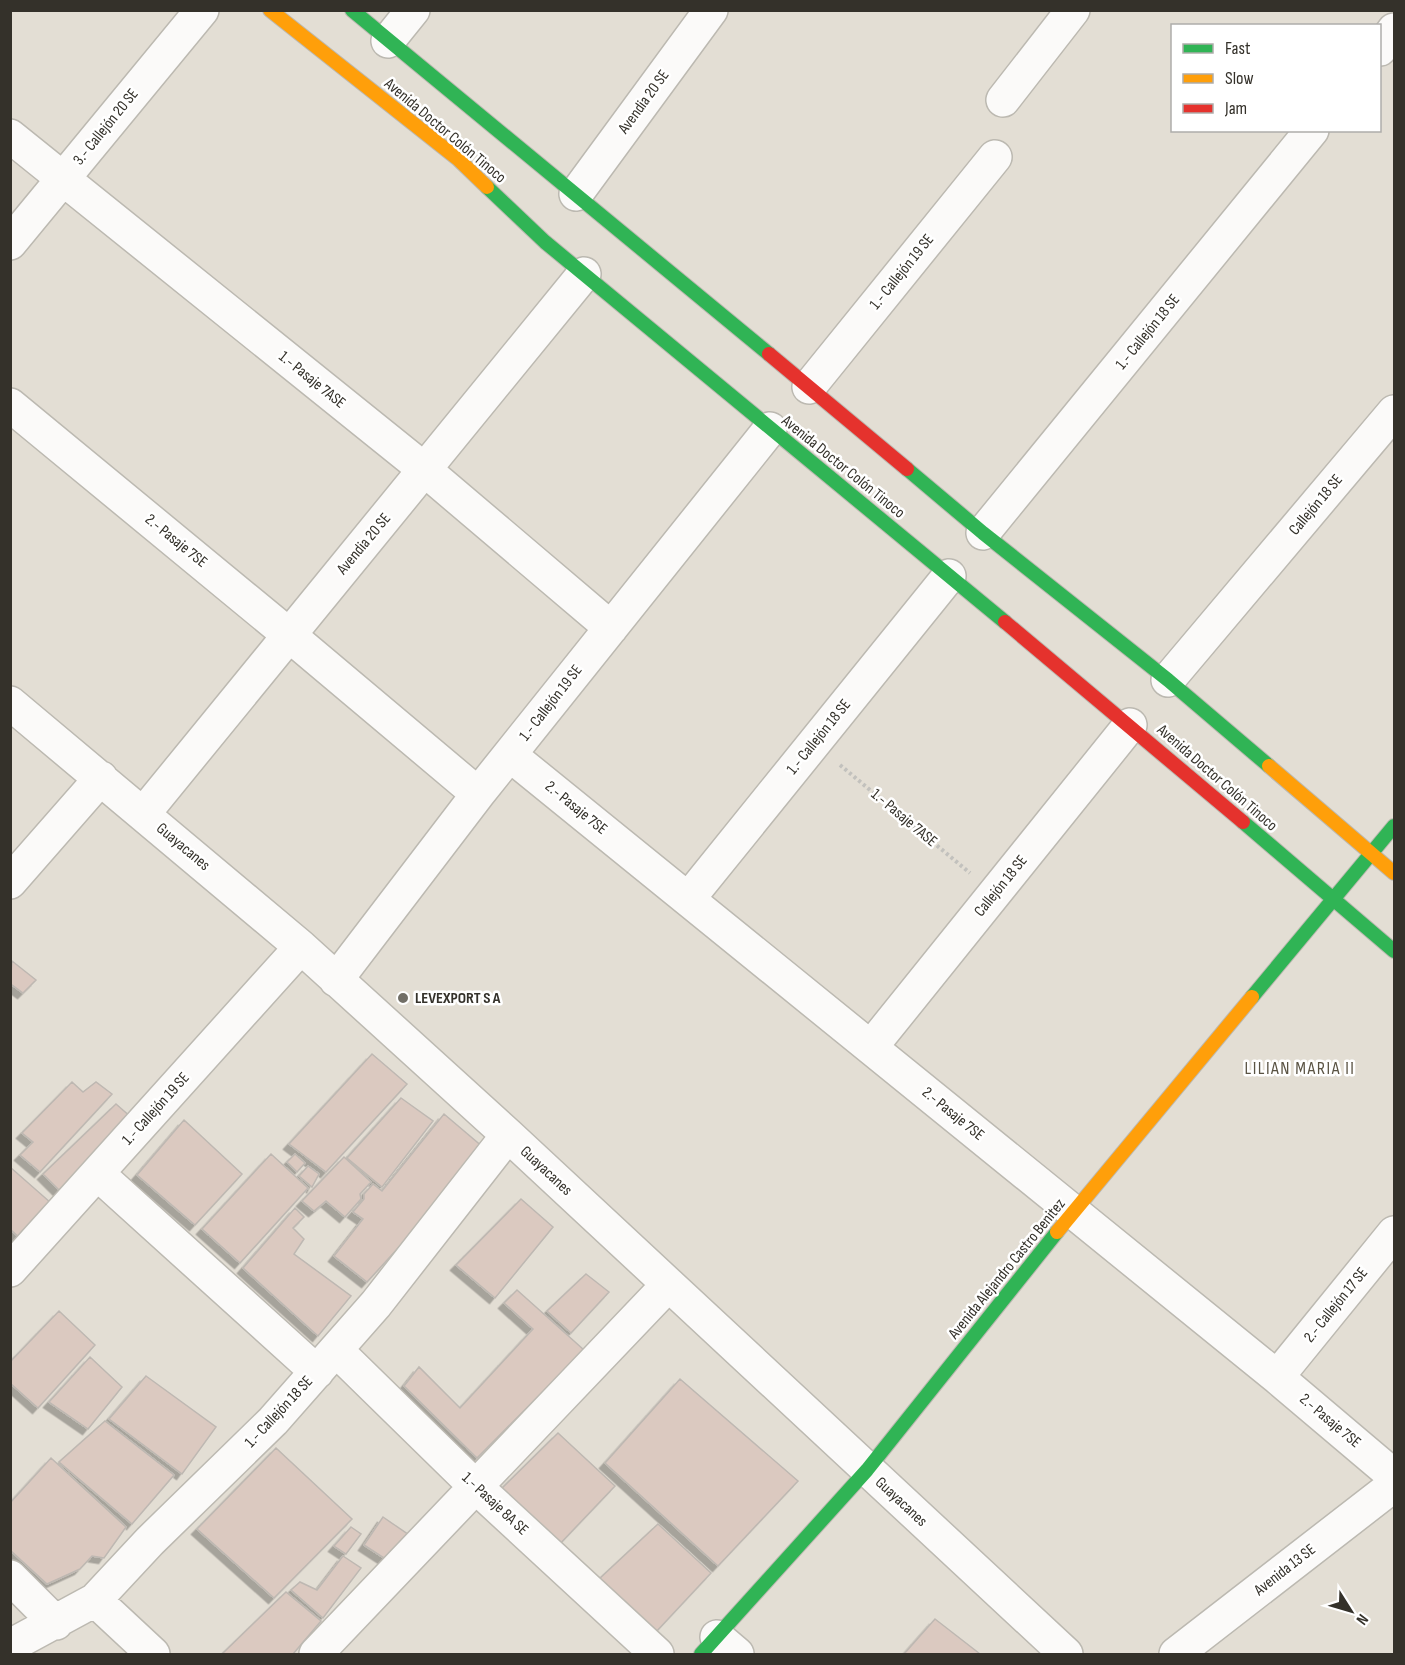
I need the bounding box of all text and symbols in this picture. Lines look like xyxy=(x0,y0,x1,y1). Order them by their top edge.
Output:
legend xyxy=(1171,24,1381,132)
text: Fast xyxy=(1225,38,1251,59)
street label: Avendia 20 SE xyxy=(614,66,673,138)
text: Slow xyxy=(1225,68,1254,89)
street label: Avenida Doctor Colón Tinoco xyxy=(380,74,510,187)
street label: 3.- Callejón 20 SE xyxy=(69,85,143,169)
text: Jam xyxy=(1224,98,1247,119)
street label: 1.- Callejón 19 SE xyxy=(866,231,938,313)
street label: 1.- Callejón 18 SE xyxy=(1112,291,1184,373)
street label: 1.- Pasaje 7ASE xyxy=(275,347,349,413)
street label: Avenida Doctor Colón Tinoco xyxy=(777,411,908,522)
street label: Callejón 18 SE xyxy=(1285,471,1347,539)
street label: 2.- Pasaje 7SE xyxy=(141,510,211,572)
street label: Avendia 20 SE xyxy=(332,510,395,579)
street label: 1.- Callejón 19 SE xyxy=(515,661,587,745)
street label: 1.- Callejón 18 SE xyxy=(783,696,855,778)
street label: Avenida Doctor Colón Tinoco xyxy=(1152,720,1281,835)
street label: 2.- Pasaje 7SE xyxy=(541,777,611,839)
street label: 1.- Pasaje 7ASE xyxy=(867,785,941,851)
street label: Guayacanes xyxy=(152,819,214,875)
street label: Callejón 18 SE xyxy=(970,851,1032,921)
place label: LEVEXPORT S A xyxy=(415,989,501,1008)
marker: LEVEXPORT S A xyxy=(396,991,410,1005)
district label: LILIAN MARIA II xyxy=(1244,1058,1356,1079)
street label: 1.- Callejón 19 SE xyxy=(118,1069,194,1149)
street label: 2.- Pasaje 7SE xyxy=(918,1083,988,1145)
street label: Guayacanes xyxy=(516,1142,576,1200)
street label: Avenida Alejandro Castro Benitez xyxy=(944,1195,1070,1344)
street label: 2.- Callejón 17 SE xyxy=(1300,1264,1372,1346)
street label: 1.- Callejón 18 SE xyxy=(241,1372,317,1452)
street label: 2.- Pasaje 7SE xyxy=(1295,1390,1365,1452)
street label: 1.- Pasaje 8A SE xyxy=(458,1468,532,1540)
street label: Guayacanes xyxy=(871,1473,931,1531)
street label: Avenida 13 SE xyxy=(1250,1540,1319,1600)
north arrow xyxy=(1321,1581,1381,1641)
text: N xyxy=(1352,1610,1372,1628)

